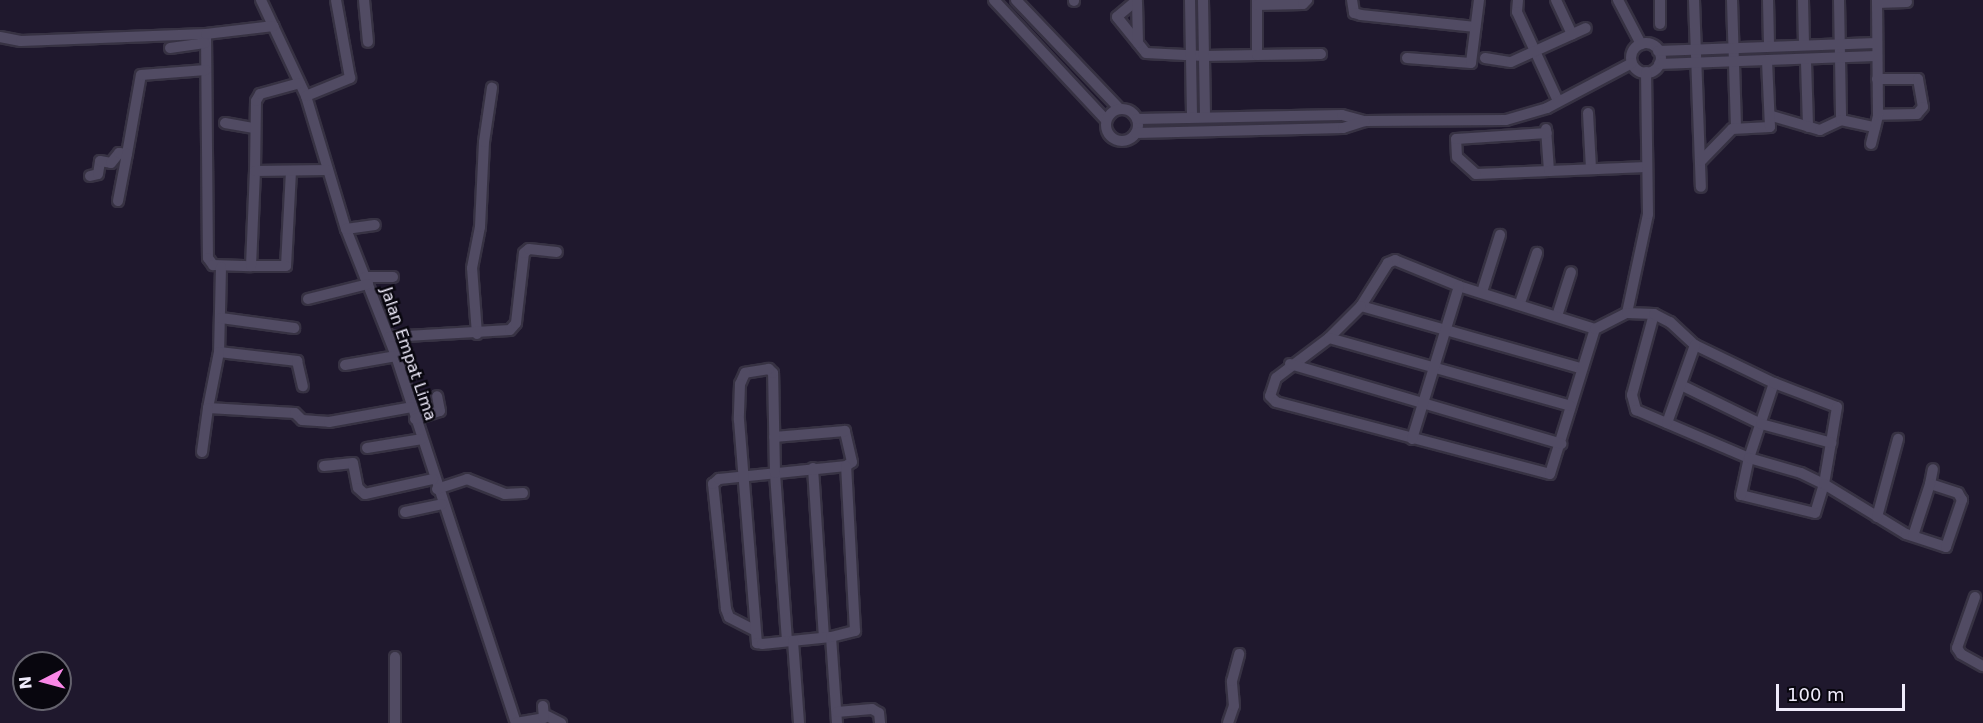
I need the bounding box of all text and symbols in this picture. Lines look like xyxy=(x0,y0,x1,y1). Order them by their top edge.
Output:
street label: Jalan Empat Lima xyxy=(376,285,440,423)
north arrow xyxy=(12,651,72,711)
scale bar xyxy=(1779,672,1908,710)
text: N xyxy=(15,675,36,690)
text: 100 m xyxy=(1787,684,1845,705)

